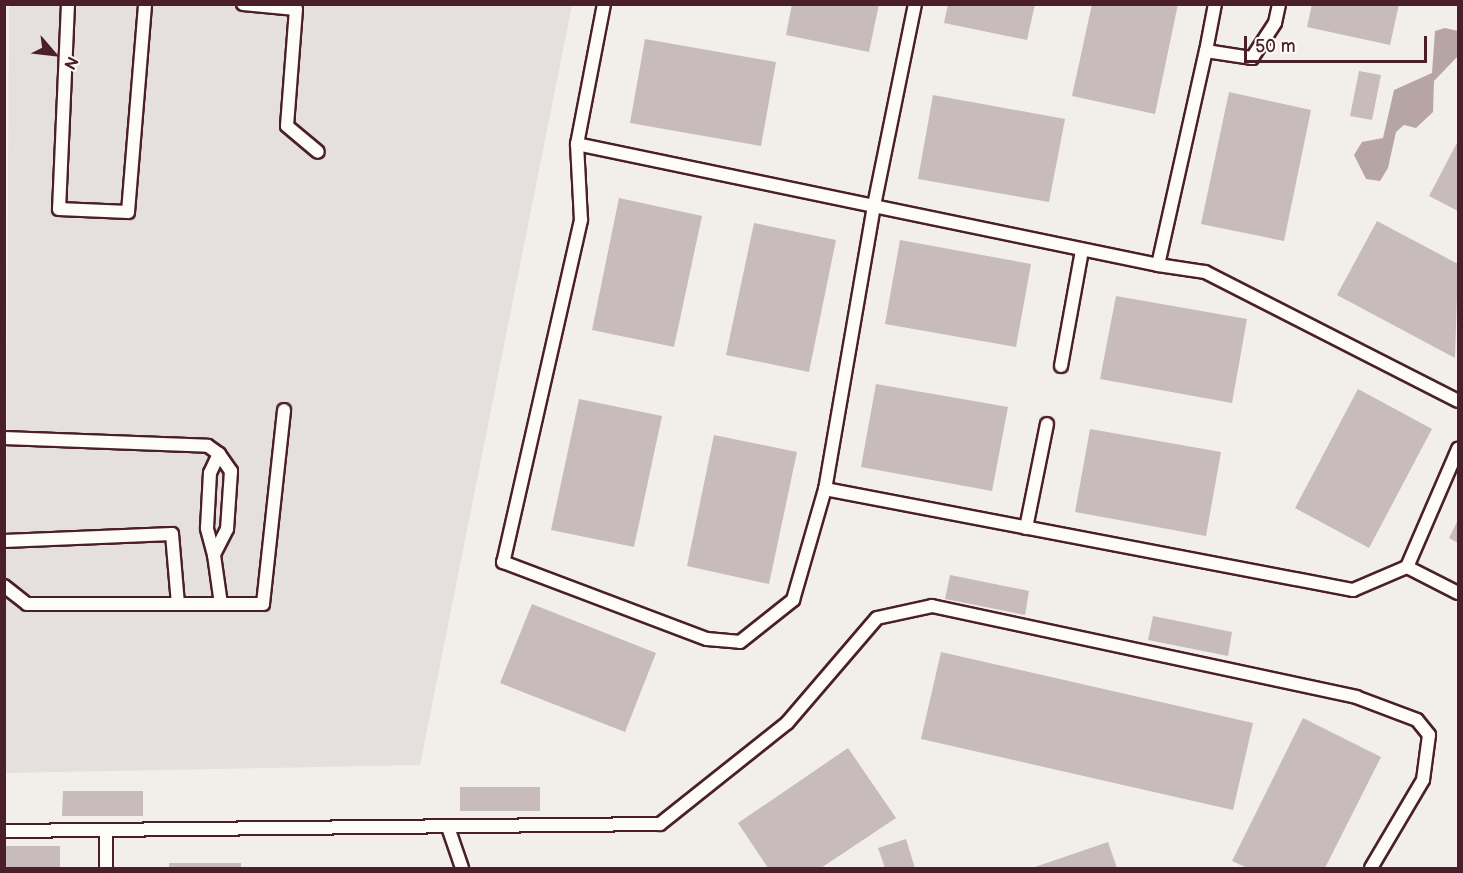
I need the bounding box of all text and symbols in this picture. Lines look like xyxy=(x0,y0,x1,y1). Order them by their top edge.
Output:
north arrow xyxy=(24,24,84,84)
scale bar xyxy=(1247,24,1430,62)
text: 50 m xyxy=(1255,36,1296,57)
text: N xyxy=(59,53,82,72)

